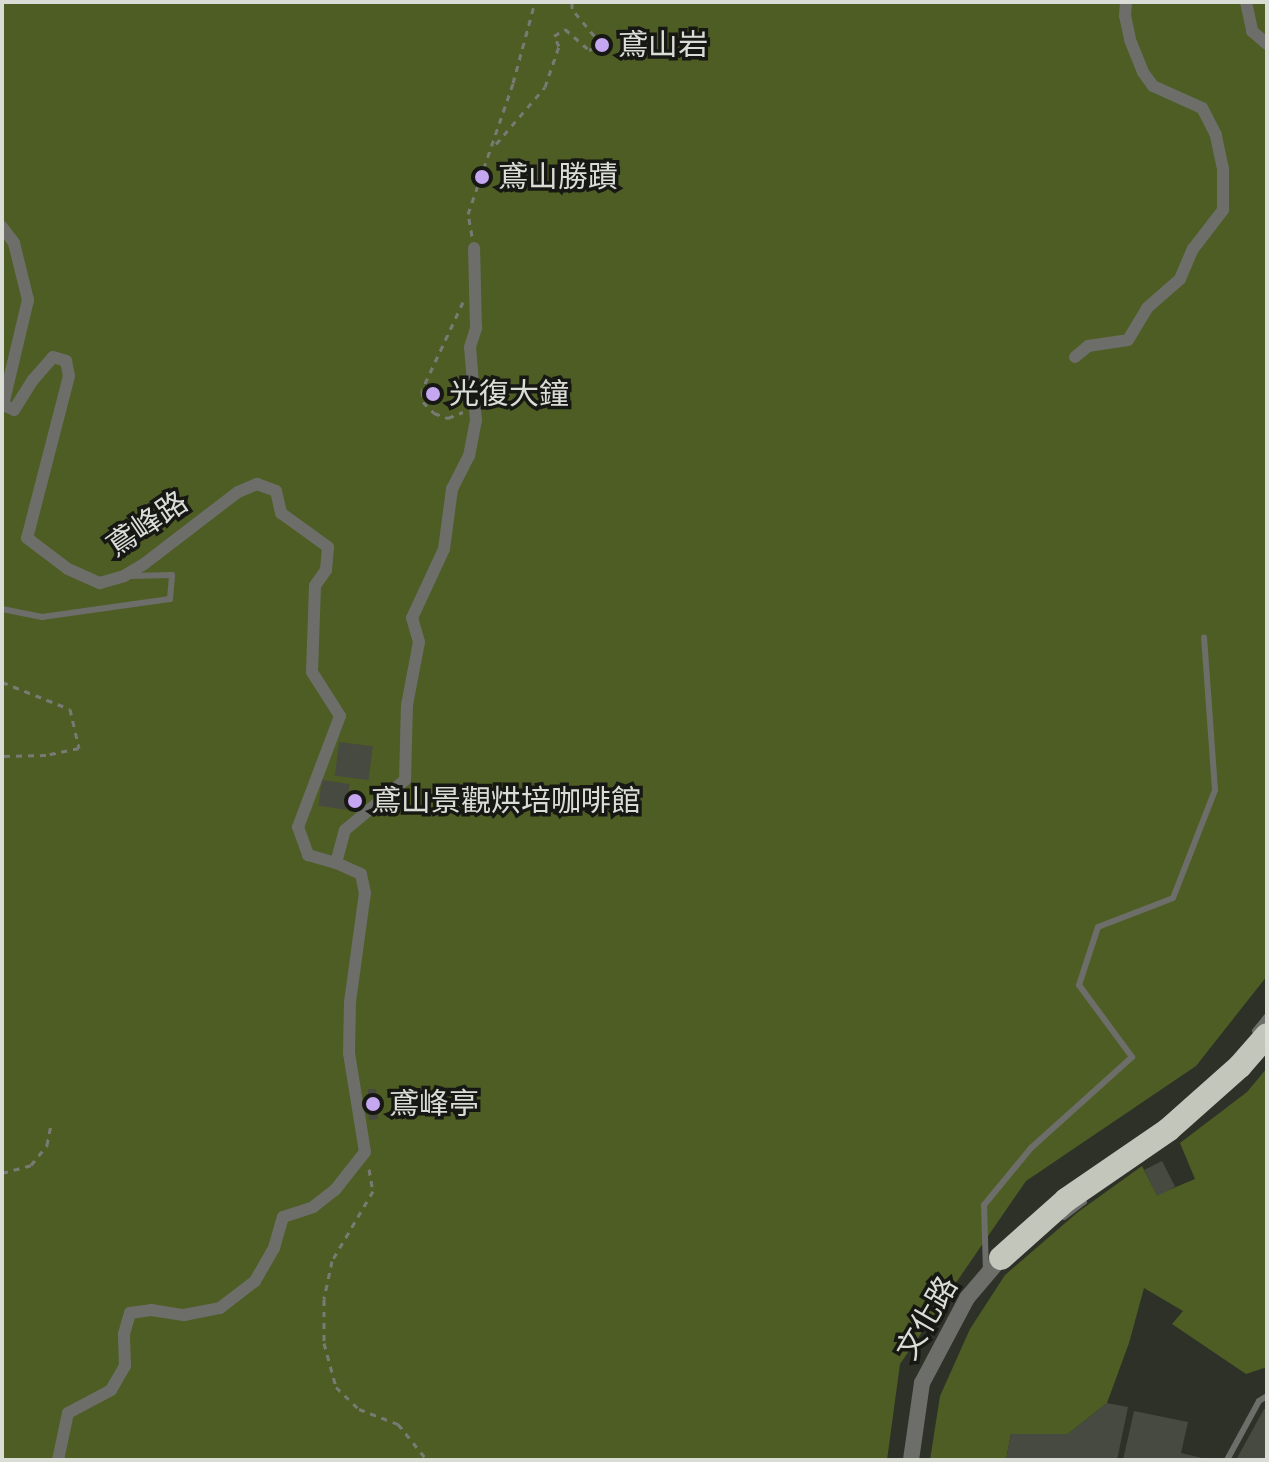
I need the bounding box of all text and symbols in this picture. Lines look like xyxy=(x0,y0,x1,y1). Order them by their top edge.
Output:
place label: 鳶山岩 xyxy=(618,27,708,63)
marker: 鳶山岩 xyxy=(593,36,611,54)
place label: 鳶山勝蹟 xyxy=(498,159,618,195)
marker: 鳶山勝蹟 xyxy=(473,168,491,186)
place label: 光復大鐘 xyxy=(449,376,569,412)
marker: 光復大鐘 xyxy=(424,385,442,403)
street label: 鳶峰路 xyxy=(100,484,194,564)
place label: 鳶山景觀烘培咖啡館 xyxy=(371,783,641,819)
marker: 鳶山景觀烘培咖啡館 xyxy=(346,792,364,810)
place label: 鳶峰亭 xyxy=(389,1086,479,1122)
marker: 鳶峰亭 xyxy=(364,1095,382,1113)
street label: 文化路 xyxy=(889,1270,965,1366)

